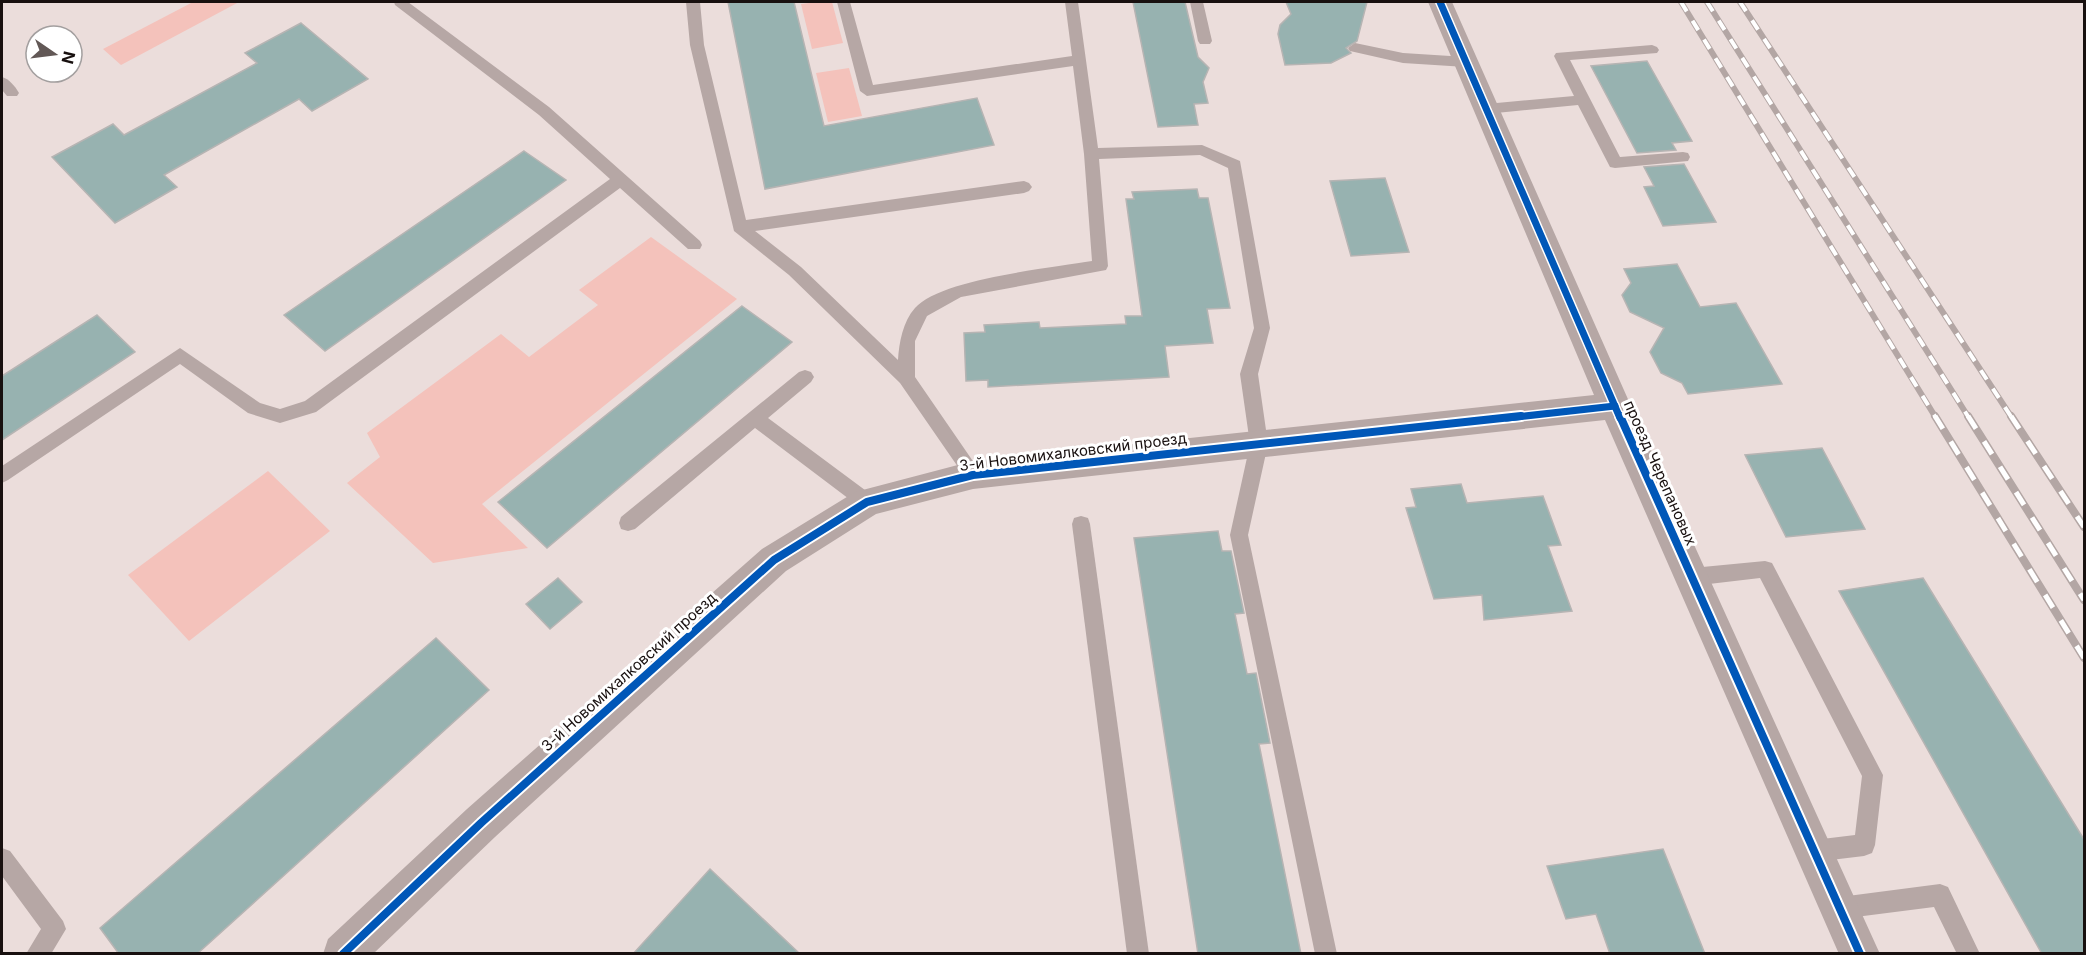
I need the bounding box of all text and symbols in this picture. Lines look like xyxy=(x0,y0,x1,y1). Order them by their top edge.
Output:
north arrow xyxy=(24,24,84,84)
text: N xyxy=(57,49,80,66)
street label: проезд Черепановых xyxy=(1620,397,1701,548)
street label: 3-й Новомихалковский проезд xyxy=(958,428,1188,475)
street label: 3-й Новомихалковский проезд xyxy=(537,588,720,755)

